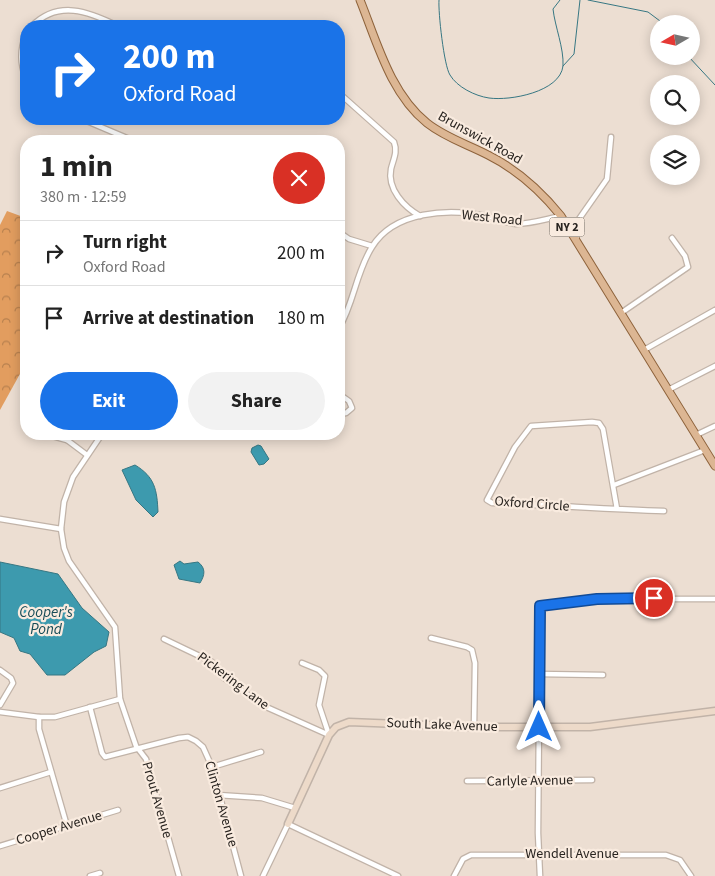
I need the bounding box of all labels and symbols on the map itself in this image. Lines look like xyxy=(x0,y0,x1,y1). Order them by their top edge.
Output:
north arrow xyxy=(650,15,700,65)
street label: Brunswick Road xyxy=(434,106,526,170)
street label: West Road xyxy=(461,205,523,231)
road number: NY 2 xyxy=(550,218,584,236)
street label: Oxford Circle xyxy=(494,491,570,517)
pin xyxy=(633,577,675,619)
water label: Cooper's Pond xyxy=(19,602,73,640)
street label: Pickering Lane xyxy=(193,647,273,715)
position arrow xyxy=(512,700,564,752)
street label: South Lake Avenue xyxy=(386,713,498,737)
street label: Prout Avenue xyxy=(137,759,177,841)
street label: Clinton Avenue xyxy=(199,759,243,849)
street label: Carlyle Avenue xyxy=(487,770,573,792)
street label: Cooper Avenue xyxy=(14,805,104,851)
street label: Wendell Avenue xyxy=(525,844,619,864)

